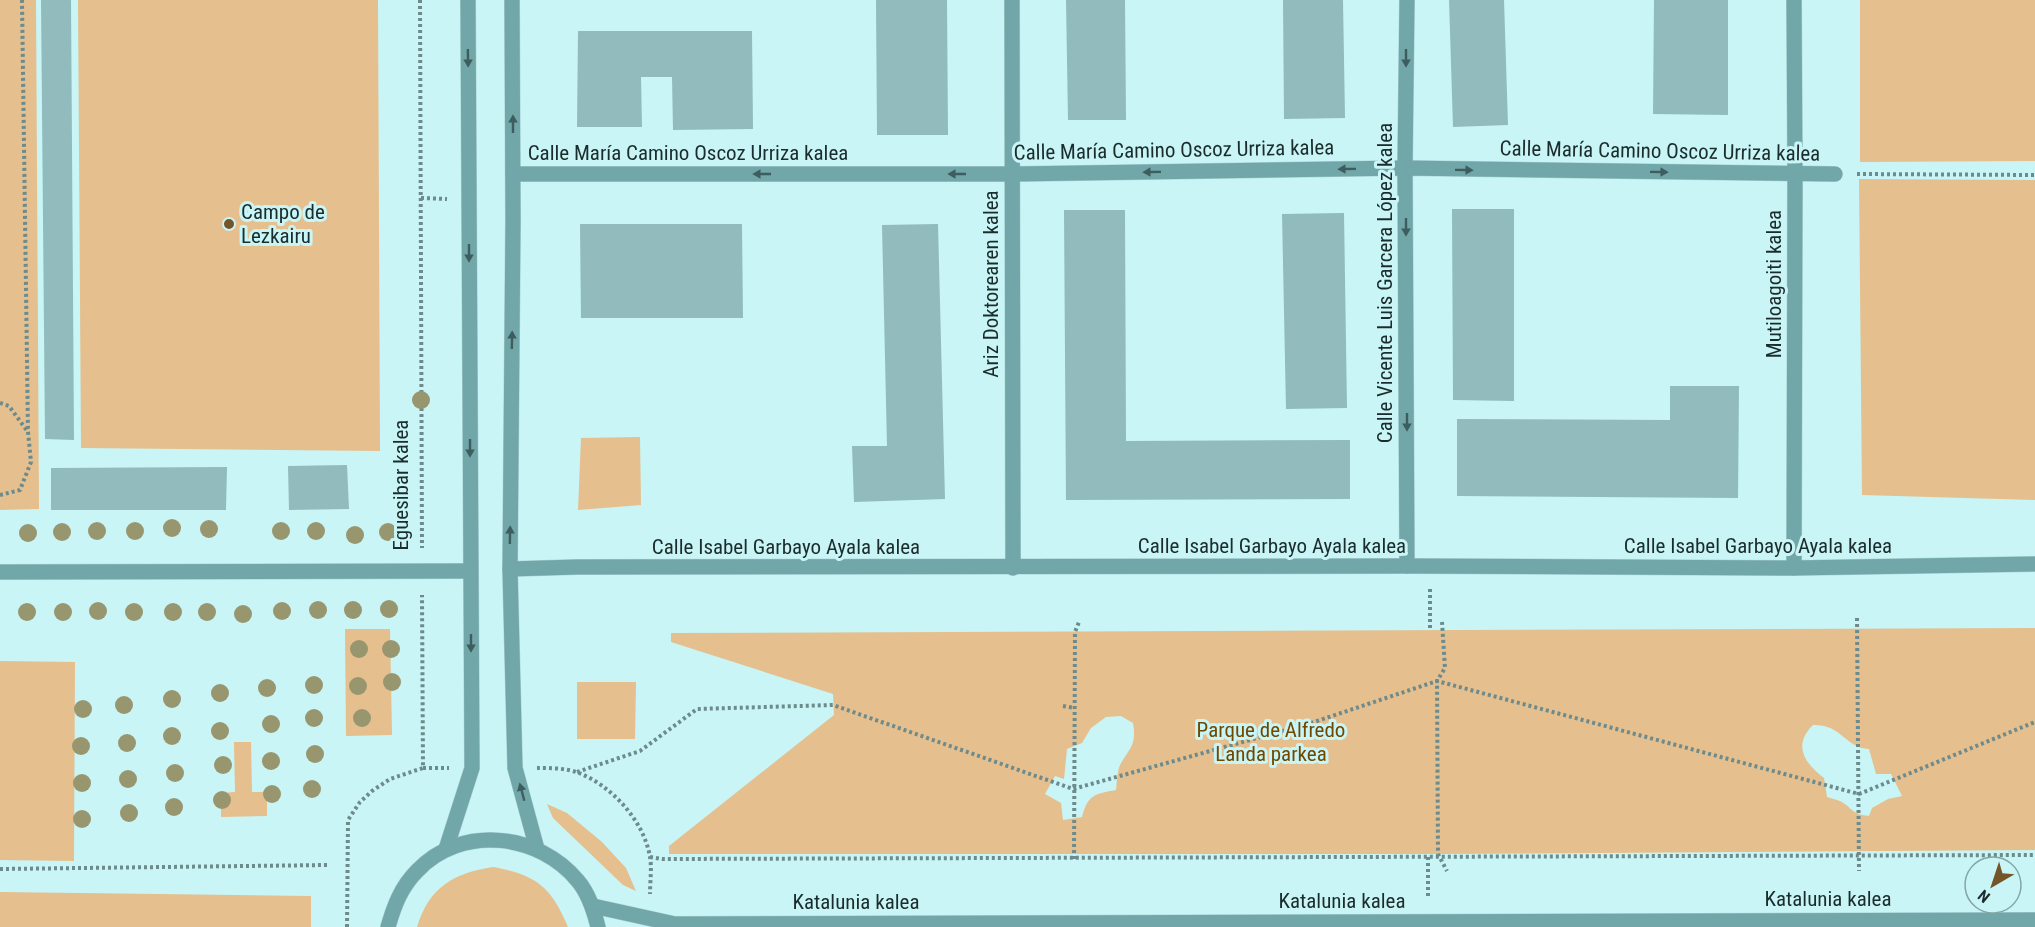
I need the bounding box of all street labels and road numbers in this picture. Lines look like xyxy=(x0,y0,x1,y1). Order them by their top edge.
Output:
street label: Calle Vicente Luis Garcera López kalea xyxy=(1373,123,1397,443)
street label: Calle María Camino Oscoz Urriza kalea xyxy=(1014,135,1334,165)
street label: Calle María Camino Oscoz Urriza kalea xyxy=(1500,136,1820,166)
street label: Calle María Camino Oscoz Urriza kalea xyxy=(528,141,848,165)
street label: Ariz Doktorearen kalea xyxy=(979,190,1003,378)
street label: Mutiloagoiti kalea xyxy=(1762,210,1786,358)
street label: Eguesibar kalea xyxy=(389,420,413,550)
street label: Calle Isabel Garbayo Ayala kalea xyxy=(1138,534,1406,558)
street label: Calle Isabel Garbayo Ayala kalea xyxy=(1624,534,1892,558)
street label: Calle Isabel Garbayo Ayala kalea xyxy=(652,535,920,559)
street label: Katalunia kalea xyxy=(1765,887,1891,911)
street label: Katalunia kalea xyxy=(1279,889,1405,913)
street label: Katalunia kalea xyxy=(793,890,919,914)

